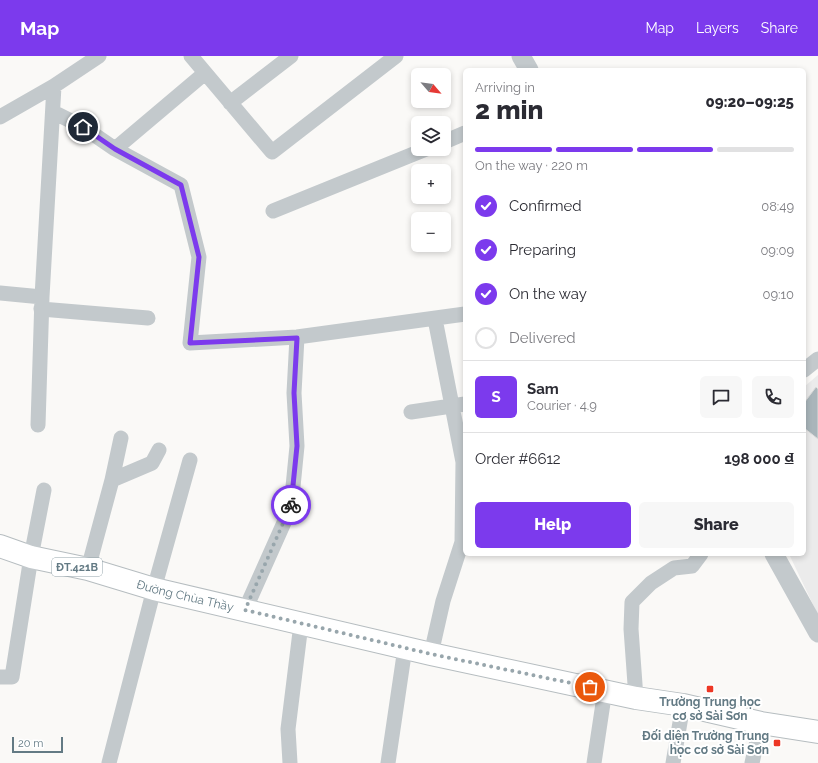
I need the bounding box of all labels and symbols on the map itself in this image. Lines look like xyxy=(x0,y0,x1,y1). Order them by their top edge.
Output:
north arrow xyxy=(411,68,451,108)
pin xyxy=(66,110,100,144)
courier xyxy=(271,485,311,525)
road number: ĐT.421B xyxy=(52,558,102,576)
street label: Đường Chùa Thầy xyxy=(135,577,236,615)
pin xyxy=(573,670,607,704)
marker: Trường Trung học cơ sở Sài Sơn xyxy=(705,684,715,694)
place label: Trường Trung học cơ sở Sài Sơn xyxy=(659,695,761,723)
place label: Đối diện Trường Trung học cơ sở Sài Sơn xyxy=(642,729,769,757)
scale bar xyxy=(12,735,63,754)
marker: Đối diện Trường Trung học cơ sở Sài Sơn xyxy=(772,738,782,748)

